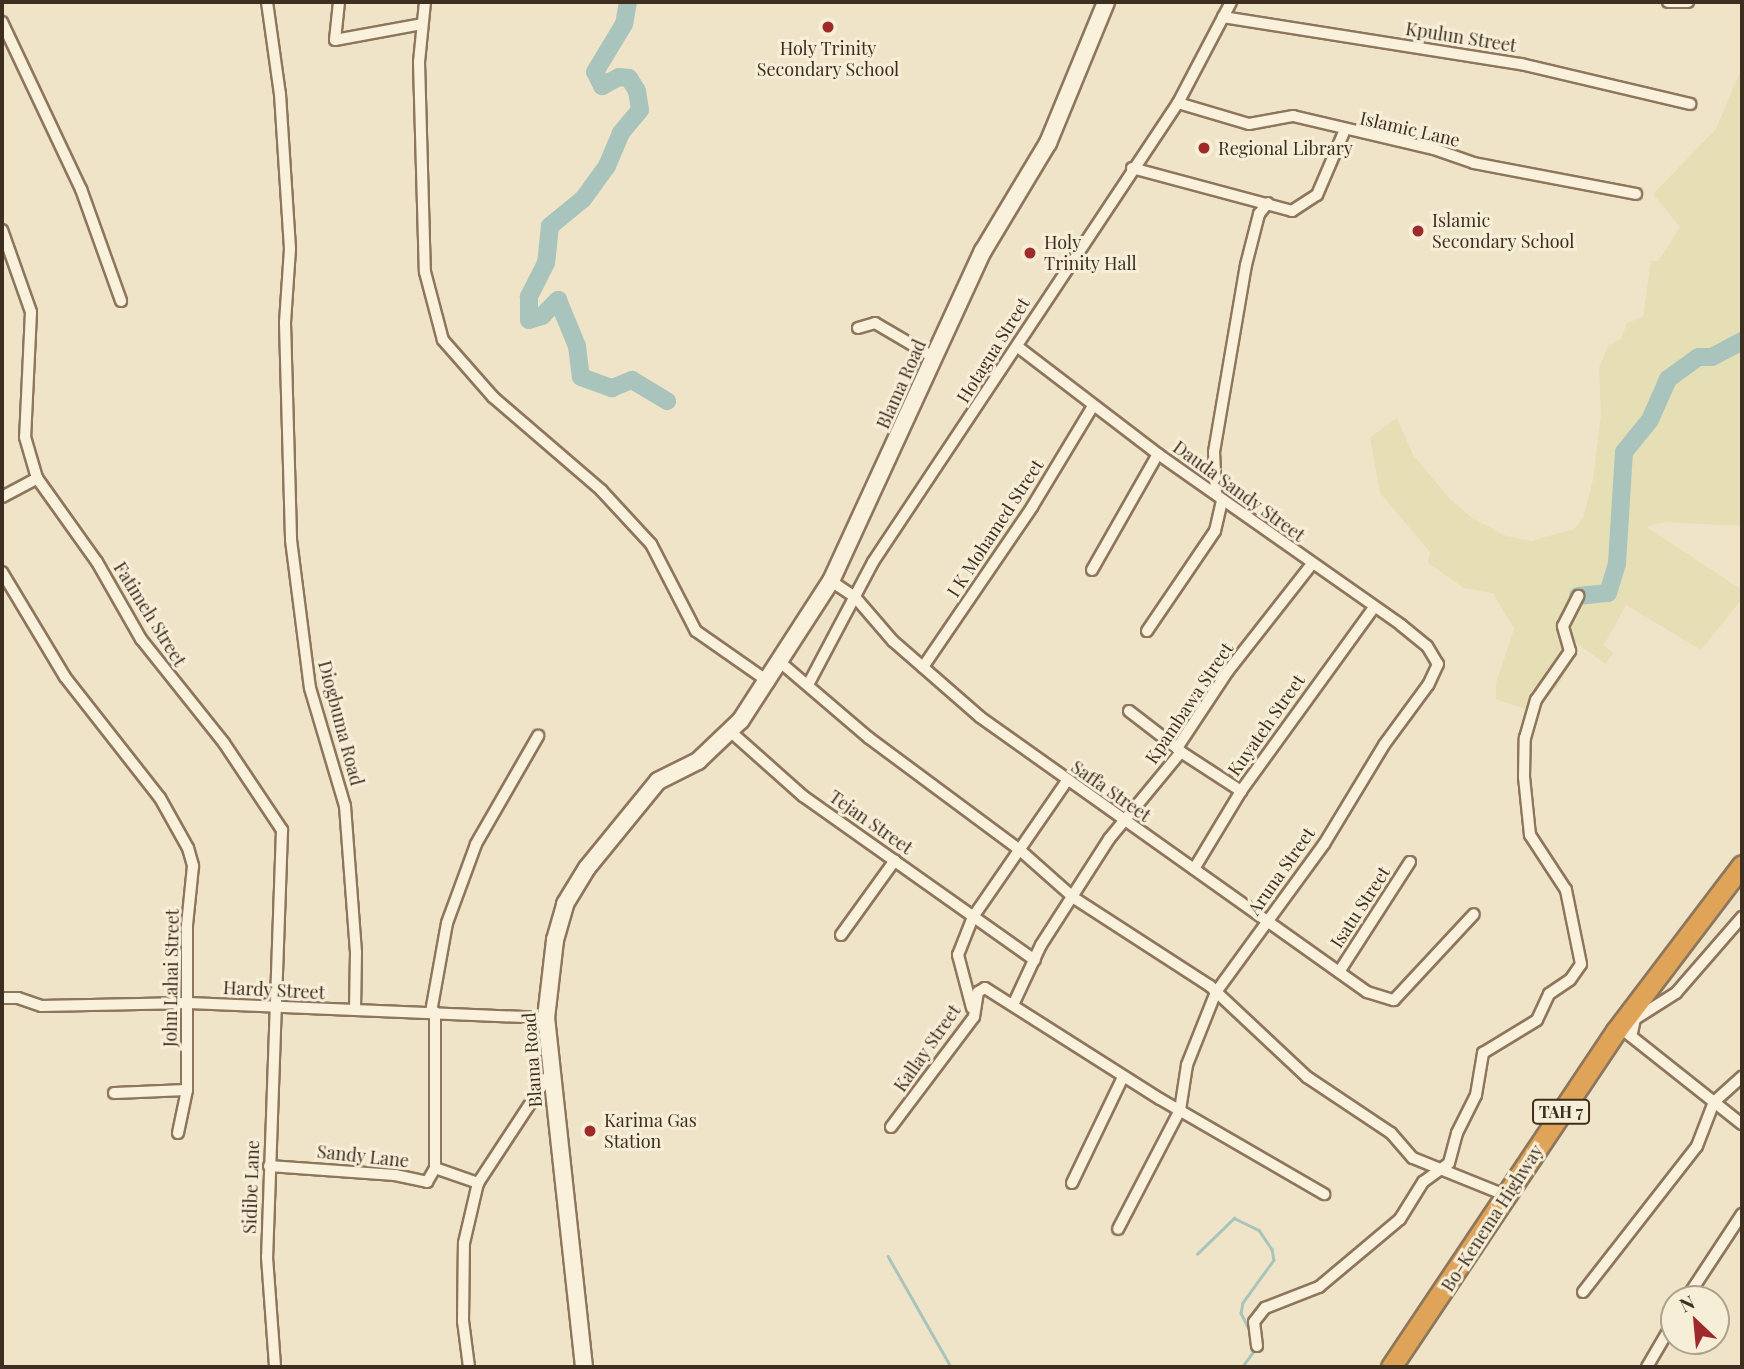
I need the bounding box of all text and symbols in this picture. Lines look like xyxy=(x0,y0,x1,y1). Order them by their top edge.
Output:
street label: Kpulun Street xyxy=(1404,18,1518,56)
marker: Holy Trinity Secondary School xyxy=(820,19,836,35)
place label: Holy Trinity Secondary School xyxy=(757,38,899,80)
street label: Islamic Lane xyxy=(1358,107,1462,151)
place label: Regional Library xyxy=(1218,137,1353,159)
marker: Regional Library xyxy=(1196,140,1212,156)
place label: Islamic Secondary School xyxy=(1432,210,1575,252)
marker: Islamic Secondary School xyxy=(1410,223,1426,239)
place label: Holy Trinity Hall xyxy=(1044,232,1137,274)
marker: Holy Trinity Hall xyxy=(1022,245,1038,261)
street label: Hotagua Street xyxy=(952,293,1034,407)
street label: Blama Road xyxy=(872,336,930,432)
street label: Dauda Sandy Street xyxy=(1169,436,1309,546)
street label: I K Mohamed Street xyxy=(942,455,1048,601)
street label: Fatimeh Street xyxy=(109,558,191,670)
street label: Kpambawa Street xyxy=(1140,638,1238,768)
street label: Diogbuma Road xyxy=(314,658,368,788)
street label: Kuyateh Street xyxy=(1223,670,1309,780)
street label: Saffa Street xyxy=(1067,756,1155,826)
street label: Tejan Street xyxy=(825,785,917,859)
street label: Aruna Street xyxy=(1243,823,1319,919)
street label: Isatu Street xyxy=(1326,862,1394,952)
street label: John Lahai Street xyxy=(159,909,183,1047)
street label: Hardy Street xyxy=(222,977,326,1003)
street label: Kallay Street xyxy=(889,1000,965,1096)
street label: Blama Road xyxy=(518,1012,546,1108)
road number: TAH 7 xyxy=(1531,1100,1591,1124)
place label: Karima Gas Station xyxy=(604,1110,697,1152)
marker: Karima Gas Station xyxy=(582,1123,598,1139)
street label: Sidibe Lane xyxy=(239,1140,263,1234)
street label: Sandy Lane xyxy=(316,1140,410,1172)
street label: Bo-Kenema Highway xyxy=(1436,1141,1548,1295)
north arrow xyxy=(1660,1285,1730,1355)
text: N xyxy=(1675,1288,1699,1318)

